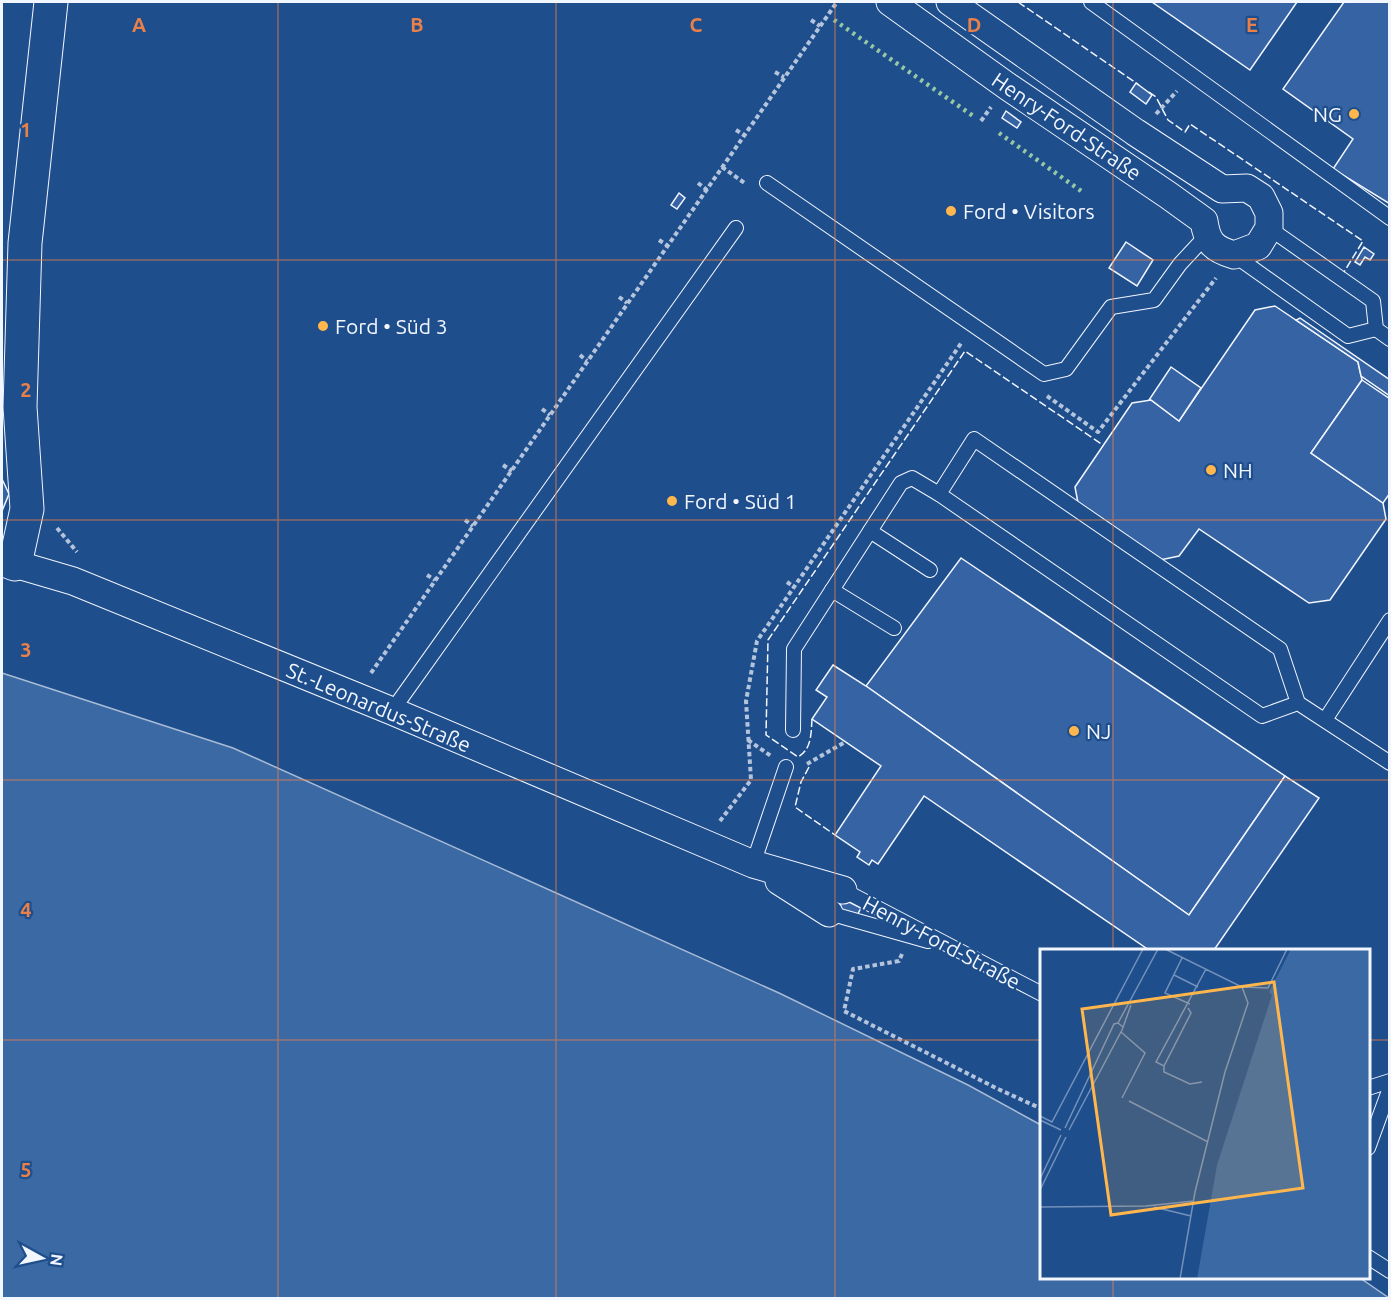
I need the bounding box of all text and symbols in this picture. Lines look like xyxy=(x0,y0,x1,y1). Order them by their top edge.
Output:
text: A xyxy=(132,13,146,36)
text: B xyxy=(410,13,424,36)
text: C xyxy=(690,13,703,36)
text: D xyxy=(967,13,981,36)
text: E xyxy=(1246,13,1258,36)
street label: Henry-Ford-Straße xyxy=(988,67,1146,185)
place label: NG xyxy=(1313,102,1342,126)
marker: NG xyxy=(1347,107,1361,121)
text: 1 xyxy=(20,118,32,141)
place label: Ford • Visitors xyxy=(963,199,1095,223)
marker: Ford • Visitors xyxy=(944,204,958,218)
place label: Ford • Süd 3 xyxy=(335,314,448,338)
marker: Ford • Süd 3 xyxy=(316,319,330,333)
text: 2 xyxy=(20,378,32,401)
place label: NH xyxy=(1223,458,1253,482)
marker: NH xyxy=(1204,463,1218,477)
place label: Ford • Süd 1 xyxy=(684,489,797,513)
marker: Ford • Süd 1 xyxy=(665,494,679,508)
text: 3 xyxy=(20,638,32,661)
street label: St.-Leonardus-Straße xyxy=(283,657,475,757)
place label: NJ xyxy=(1086,719,1111,743)
marker: NJ xyxy=(1067,724,1081,738)
street label: Henry-Ford-Straße xyxy=(859,890,1025,994)
text: 4 xyxy=(20,898,32,921)
inset map xyxy=(1040,949,1370,1279)
text: 5 xyxy=(20,1158,32,1181)
north arrow xyxy=(12,1228,72,1288)
text: N xyxy=(47,1253,67,1267)

